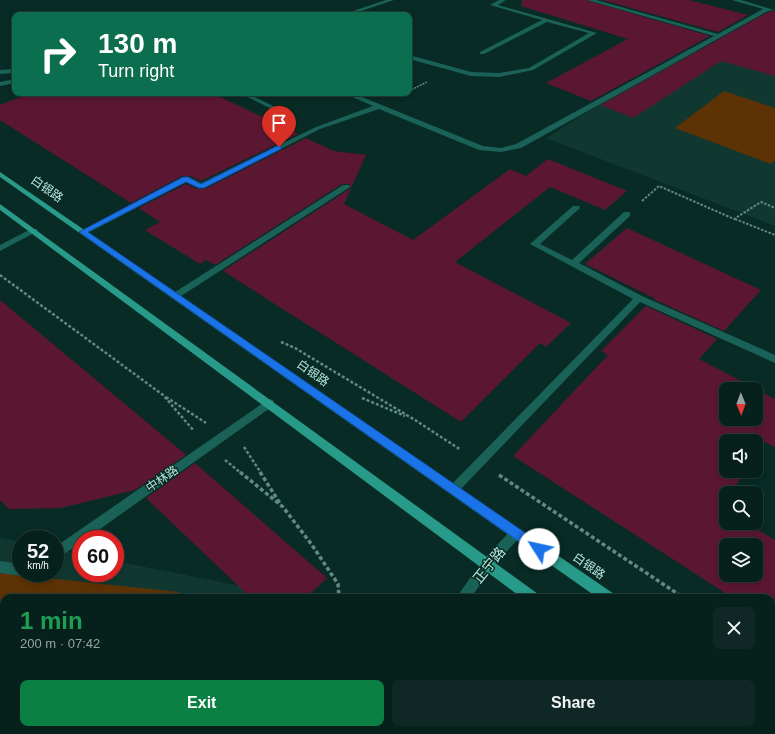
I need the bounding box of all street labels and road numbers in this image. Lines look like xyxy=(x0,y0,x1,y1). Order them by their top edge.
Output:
street label: 白银路 xyxy=(28,173,66,205)
street label: 白银路 xyxy=(294,357,332,389)
street label: 中林路 xyxy=(143,463,181,495)
street label: 正宁路 xyxy=(470,544,508,586)
street label: 白银路 xyxy=(570,550,608,582)

